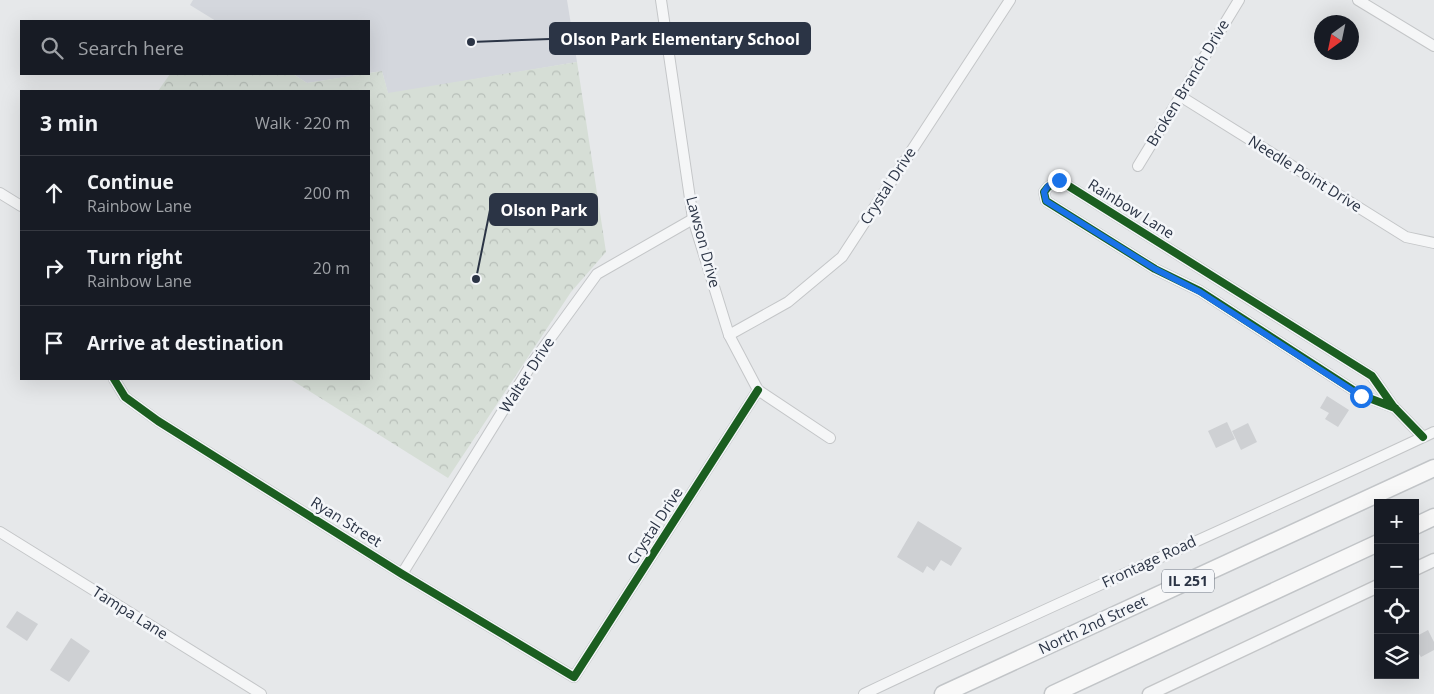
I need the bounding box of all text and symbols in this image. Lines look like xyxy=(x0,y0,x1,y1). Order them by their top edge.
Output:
street label: Broken Branch Drive xyxy=(1141,15,1233,150)
north arrow xyxy=(1314,15,1359,60)
search box xyxy=(20,20,370,75)
callout: Olson Park Elementary School xyxy=(550,23,810,54)
text: Olson Park Elementary School xyxy=(560,28,800,50)
icon: search xyxy=(38,34,66,62)
text: Search here xyxy=(78,35,184,61)
text: 3 min xyxy=(40,109,98,137)
text: Walk · 220 m xyxy=(255,112,350,134)
street label: Needle Point Drive xyxy=(1245,130,1366,216)
street label: Crystal Drive xyxy=(855,143,920,228)
text: Continue xyxy=(87,169,174,195)
route end xyxy=(1048,169,1071,192)
street label: Rainbow Lane xyxy=(1085,174,1178,243)
icon: ahead xyxy=(40,179,68,207)
text: 200 m xyxy=(304,182,350,204)
callout: Olson Park xyxy=(490,194,597,225)
street label: Lawson Drive xyxy=(682,194,726,290)
text: Rainbow Lane xyxy=(87,195,192,217)
text: Olson Park xyxy=(500,199,588,221)
text: Turn right xyxy=(87,244,182,270)
icon: right xyxy=(40,254,68,282)
text: 20 m xyxy=(313,257,350,279)
text: Rainbow Lane xyxy=(87,270,192,292)
icon: arrive xyxy=(40,329,68,357)
text: Arrive at destination xyxy=(87,330,284,356)
street label: Walter Drive xyxy=(494,333,558,416)
route start xyxy=(1350,385,1373,408)
street label: Crystal Drive xyxy=(622,483,687,568)
street label: Ryan Street xyxy=(307,491,386,551)
map controls xyxy=(1374,499,1419,679)
button: + xyxy=(1374,499,1419,544)
street label: Frontage Road xyxy=(1098,530,1199,592)
button: − xyxy=(1374,544,1419,589)
road number: IL 251 xyxy=(1162,570,1214,592)
street label: Tampa Lane xyxy=(89,581,172,643)
button: locate xyxy=(1374,589,1419,634)
street label: North 2nd Street xyxy=(1035,590,1150,658)
button: layers xyxy=(1374,634,1419,679)

